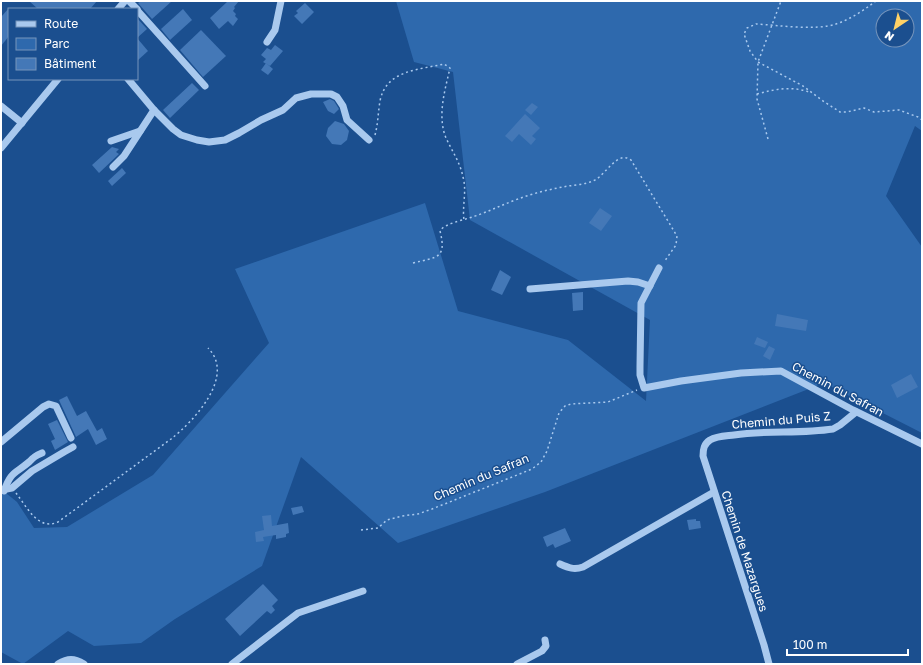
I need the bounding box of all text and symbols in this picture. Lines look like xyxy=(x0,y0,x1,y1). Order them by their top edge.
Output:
legend xyxy=(8,8,138,80)
north arrow xyxy=(875,8,915,48)
text: Route xyxy=(44,16,78,31)
text: N xyxy=(882,29,896,44)
text: Parc xyxy=(44,36,70,51)
text: Bâtiment xyxy=(44,56,97,71)
street label: Chemin du Safran xyxy=(789,358,887,420)
street label: Chemin du Puis Z xyxy=(731,408,831,432)
street label: Chemin du Safran xyxy=(431,450,531,504)
street label: Chemin de Mazargues xyxy=(718,488,772,614)
scale bar xyxy=(787,631,908,657)
text: 100 m xyxy=(793,637,827,652)

